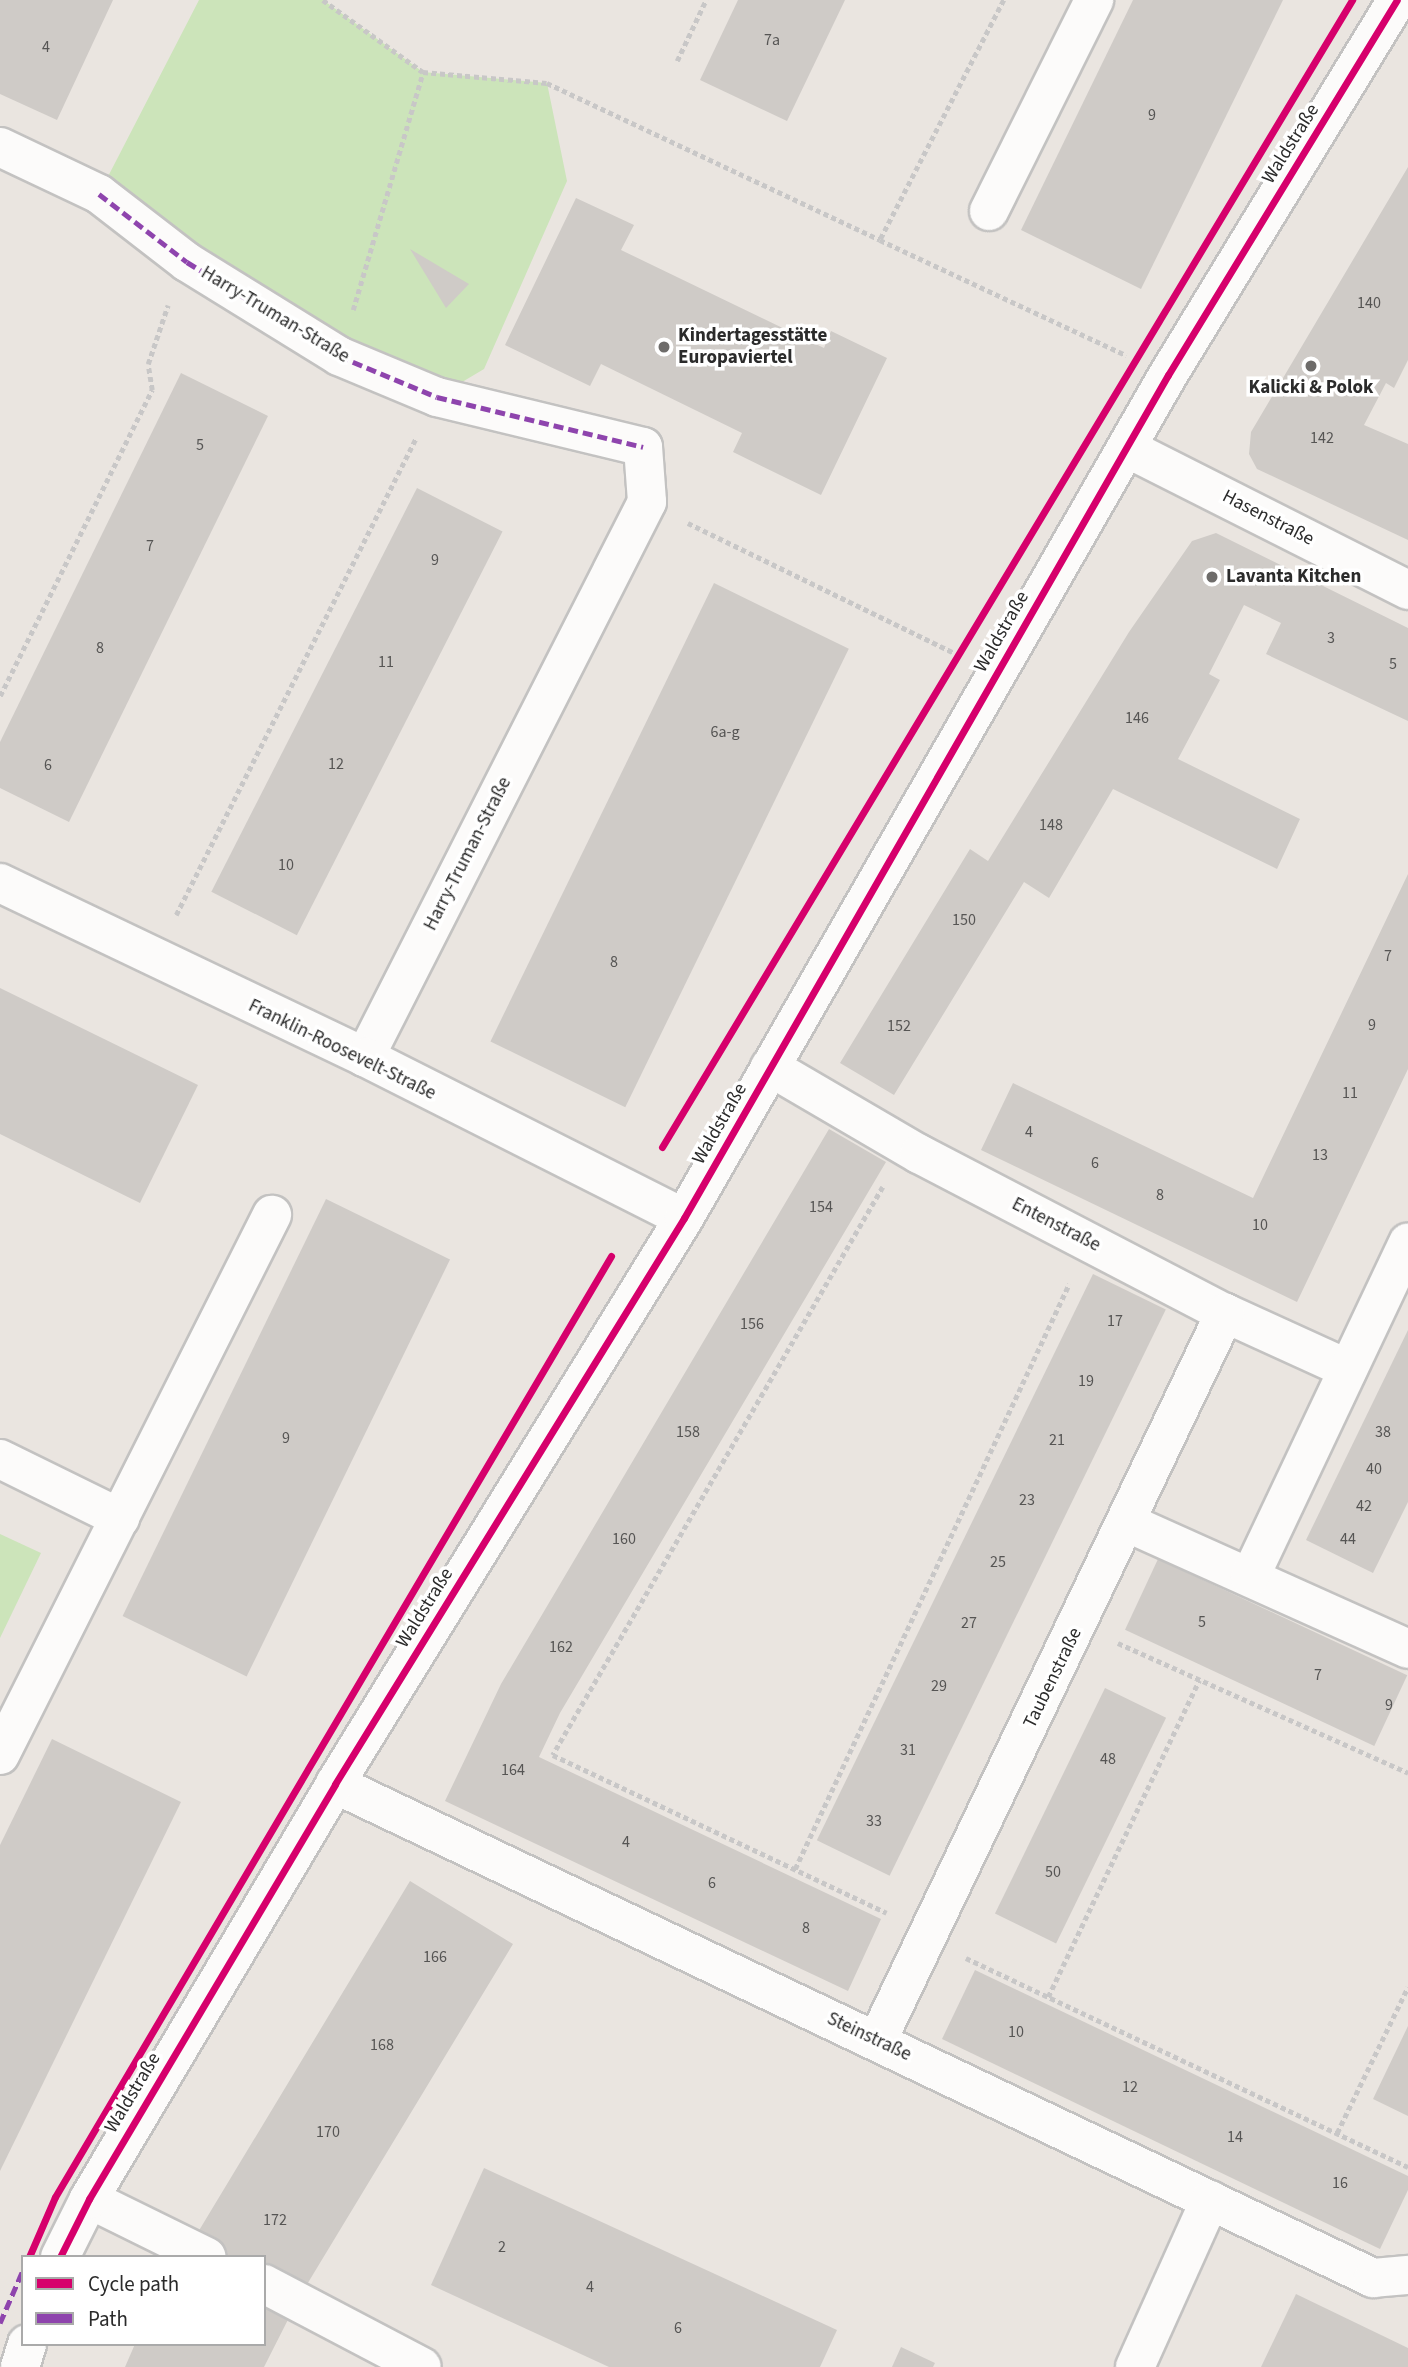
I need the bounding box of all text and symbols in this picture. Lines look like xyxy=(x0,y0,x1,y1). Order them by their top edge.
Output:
house number: 7a xyxy=(764,30,780,50)
house number: 4 xyxy=(42,37,50,57)
street label: Waldstraße xyxy=(1258,100,1324,188)
house number: 9 xyxy=(1148,105,1156,125)
street label: Harry-Truman-Straße xyxy=(197,262,353,368)
house number: 140 xyxy=(1357,293,1381,313)
place label: Kindertagesstätte Europaviertel xyxy=(678,325,827,369)
marker: Kindertagesstätte Europaviertel xyxy=(656,339,672,355)
marker: Kalicki & Polok xyxy=(1303,358,1319,374)
place label: Kalicki & Polok xyxy=(1248,377,1374,399)
house number: 142 xyxy=(1310,428,1334,448)
house number: 5 xyxy=(196,435,204,455)
street label: Hasenstraße xyxy=(1218,485,1318,551)
house number: 7 xyxy=(146,536,154,556)
house number: 9 xyxy=(431,550,439,570)
place label: Lavanta Kitchen xyxy=(1226,566,1361,588)
marker: Lavanta Kitchen xyxy=(1204,569,1220,585)
street label: Waldstraße xyxy=(970,587,1034,677)
house number: 3 xyxy=(1327,628,1335,648)
house number: 8 xyxy=(96,638,104,658)
house number: 11 xyxy=(378,652,394,672)
house number: 5 xyxy=(1389,654,1397,674)
house number: 146 xyxy=(1125,708,1149,728)
house number: 6a-g xyxy=(710,722,740,742)
house number: 12 xyxy=(328,754,344,774)
house number: 6 xyxy=(44,755,52,775)
street label: Harry-Truman-Straße xyxy=(419,773,517,935)
house number: 148 xyxy=(1039,815,1063,835)
house number: 10 xyxy=(278,855,294,875)
house number: 150 xyxy=(952,910,976,930)
house number: 7 xyxy=(1384,946,1392,966)
house number: 8 xyxy=(610,952,618,972)
street label: Franklin-Roosevelt-Straße xyxy=(245,995,439,1105)
house number: 9 xyxy=(1368,1015,1376,1035)
house number: 152 xyxy=(887,1016,911,1036)
street label: Waldstraße xyxy=(688,1079,752,1169)
house number: 11 xyxy=(1342,1083,1358,1103)
house number: 4 xyxy=(1025,1122,1033,1142)
house number: 13 xyxy=(1312,1145,1328,1165)
house number: 6 xyxy=(1091,1153,1099,1173)
house number: 8 xyxy=(1156,1185,1164,1205)
street label: Entenstraße xyxy=(1008,1193,1104,1257)
house number: 154 xyxy=(809,1197,833,1217)
house number: 10 xyxy=(1252,1215,1268,1235)
house number: 17 xyxy=(1107,1311,1123,1331)
house number: 156 xyxy=(740,1314,764,1334)
house number: 19 xyxy=(1078,1371,1094,1391)
house number: 158 xyxy=(676,1422,700,1442)
house number: 38 xyxy=(1375,1422,1391,1442)
house number: 9 xyxy=(282,1428,290,1448)
house number: 21 xyxy=(1049,1430,1065,1450)
house number: 40 xyxy=(1366,1459,1382,1479)
house number: 23 xyxy=(1019,1490,1035,1510)
house number: 42 xyxy=(1356,1496,1372,1516)
house number: 160 xyxy=(612,1529,636,1549)
house number: 44 xyxy=(1340,1529,1356,1549)
house number: 25 xyxy=(990,1552,1006,1572)
street label: Waldstraße xyxy=(392,1564,458,1652)
house number: 5 xyxy=(1198,1612,1206,1632)
house number: 27 xyxy=(961,1613,977,1633)
street label: Taubenstraße xyxy=(1019,1624,1087,1732)
house number: 162 xyxy=(549,1637,573,1657)
house number: 7 xyxy=(1314,1665,1322,1685)
house number: 29 xyxy=(931,1676,947,1696)
house number: 9 xyxy=(1385,1695,1393,1715)
house number: 31 xyxy=(900,1740,916,1760)
house number: 48 xyxy=(1100,1749,1116,1769)
house number: 164 xyxy=(501,1760,525,1780)
house number: 33 xyxy=(866,1811,882,1831)
house number: 4 xyxy=(622,1832,630,1852)
house number: 50 xyxy=(1045,1862,1061,1882)
house number: 6 xyxy=(708,1873,716,1893)
house number: 8 xyxy=(802,1918,810,1938)
house number: 166 xyxy=(423,1947,447,1967)
street label: Steinstraße xyxy=(823,2008,915,2066)
house number: 10 xyxy=(1008,2022,1024,2042)
house number: 168 xyxy=(370,2035,394,2055)
street label: Waldstraße xyxy=(100,2049,166,2137)
house number: 12 xyxy=(1122,2077,1138,2097)
house number: 170 xyxy=(316,2122,340,2142)
house number: 14 xyxy=(1227,2127,1243,2147)
house number: 16 xyxy=(1332,2173,1348,2193)
house number: 172 xyxy=(263,2210,287,2230)
house number: 2 xyxy=(498,2237,506,2257)
legend xyxy=(21,2255,266,2346)
text: Cycle path xyxy=(88,2269,179,2299)
house number: 4 xyxy=(586,2277,594,2297)
text: Path xyxy=(88,2304,128,2334)
house number: 6 xyxy=(674,2318,682,2338)

